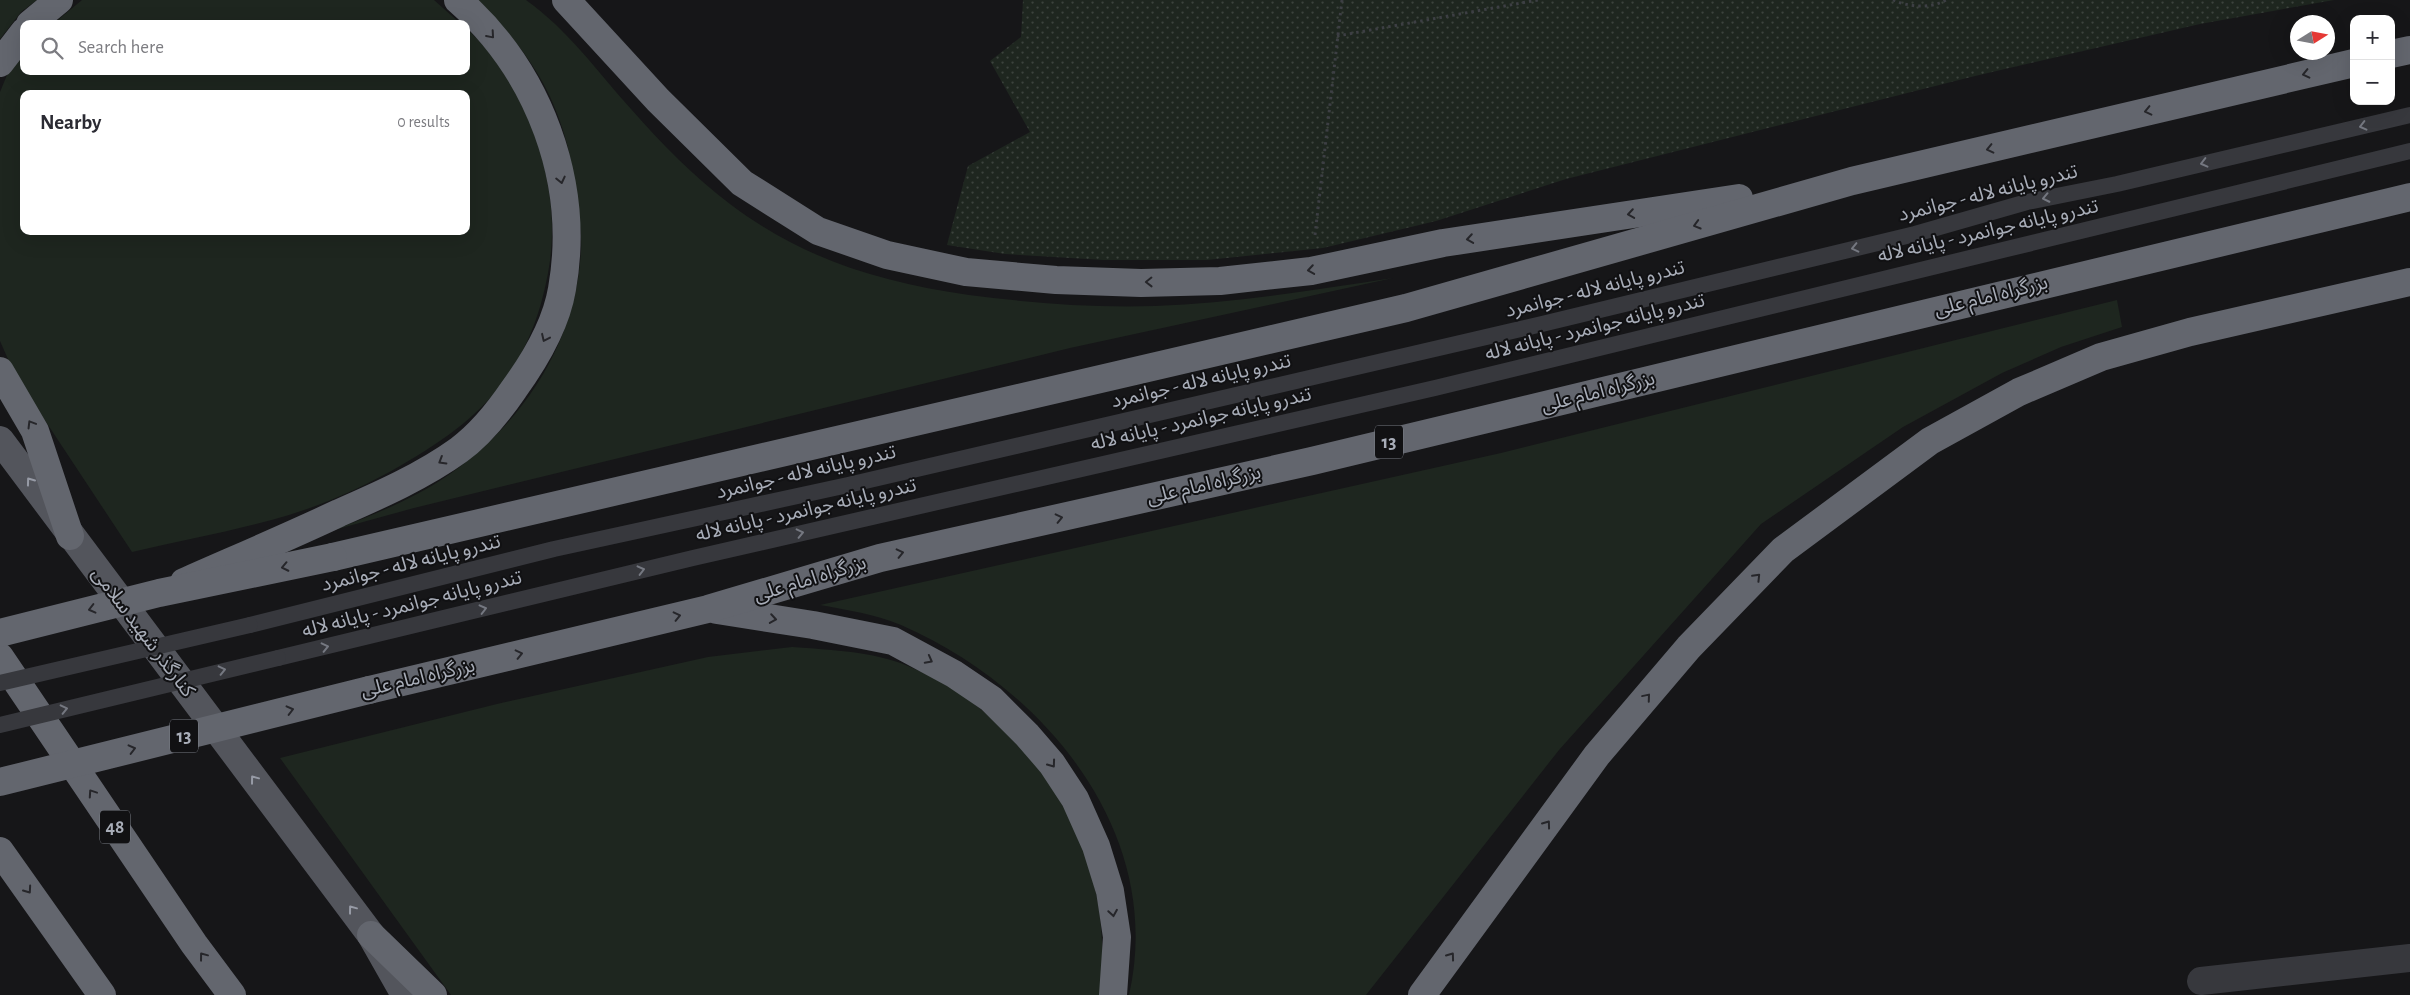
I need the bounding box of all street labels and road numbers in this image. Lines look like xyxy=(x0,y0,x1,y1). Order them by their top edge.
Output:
street label: تندرو پایانه لاله - جوانمرد xyxy=(1896,161,2080,227)
street label: تندرو پایانه جوانمرد - پایانه لاله xyxy=(1876,196,2101,268)
street label: تندرو پایانه لاله - جوانمرد xyxy=(1503,257,1687,323)
street label: بزرگراه امام علی xyxy=(1932,271,2051,324)
street label: تندرو پایانه جوانمرد - پایانه لاله xyxy=(1483,290,1708,366)
street label: تندرو پایانه لاله - جوانمرد xyxy=(1109,351,1294,414)
street label: بزرگراه امام علی xyxy=(1539,367,1658,420)
street label: تندرو پایانه جوانمرد - پایانه لاله xyxy=(1089,384,1314,456)
road number: 13 xyxy=(1375,426,1403,458)
street label: تندرو پایانه لاله - جوانمرد xyxy=(714,442,899,505)
street label: بزرگراه امام علی xyxy=(1145,461,1264,512)
street label: تندرو پایانه جوانمرد - پایانه لاله xyxy=(694,475,919,547)
street label: تندرو پایانه لاله - جوانمرد xyxy=(319,531,503,597)
street label: بزرگراه امام علی xyxy=(751,551,870,609)
street label: کنارگذر شهید سلامی xyxy=(87,563,200,702)
street label: تندرو پایانه جوانمرد - پایانه لاله xyxy=(300,567,525,643)
street label: بزرگراه امام علی xyxy=(359,654,478,705)
road number: 13 xyxy=(170,719,198,752)
road number: 48 xyxy=(100,810,130,844)

